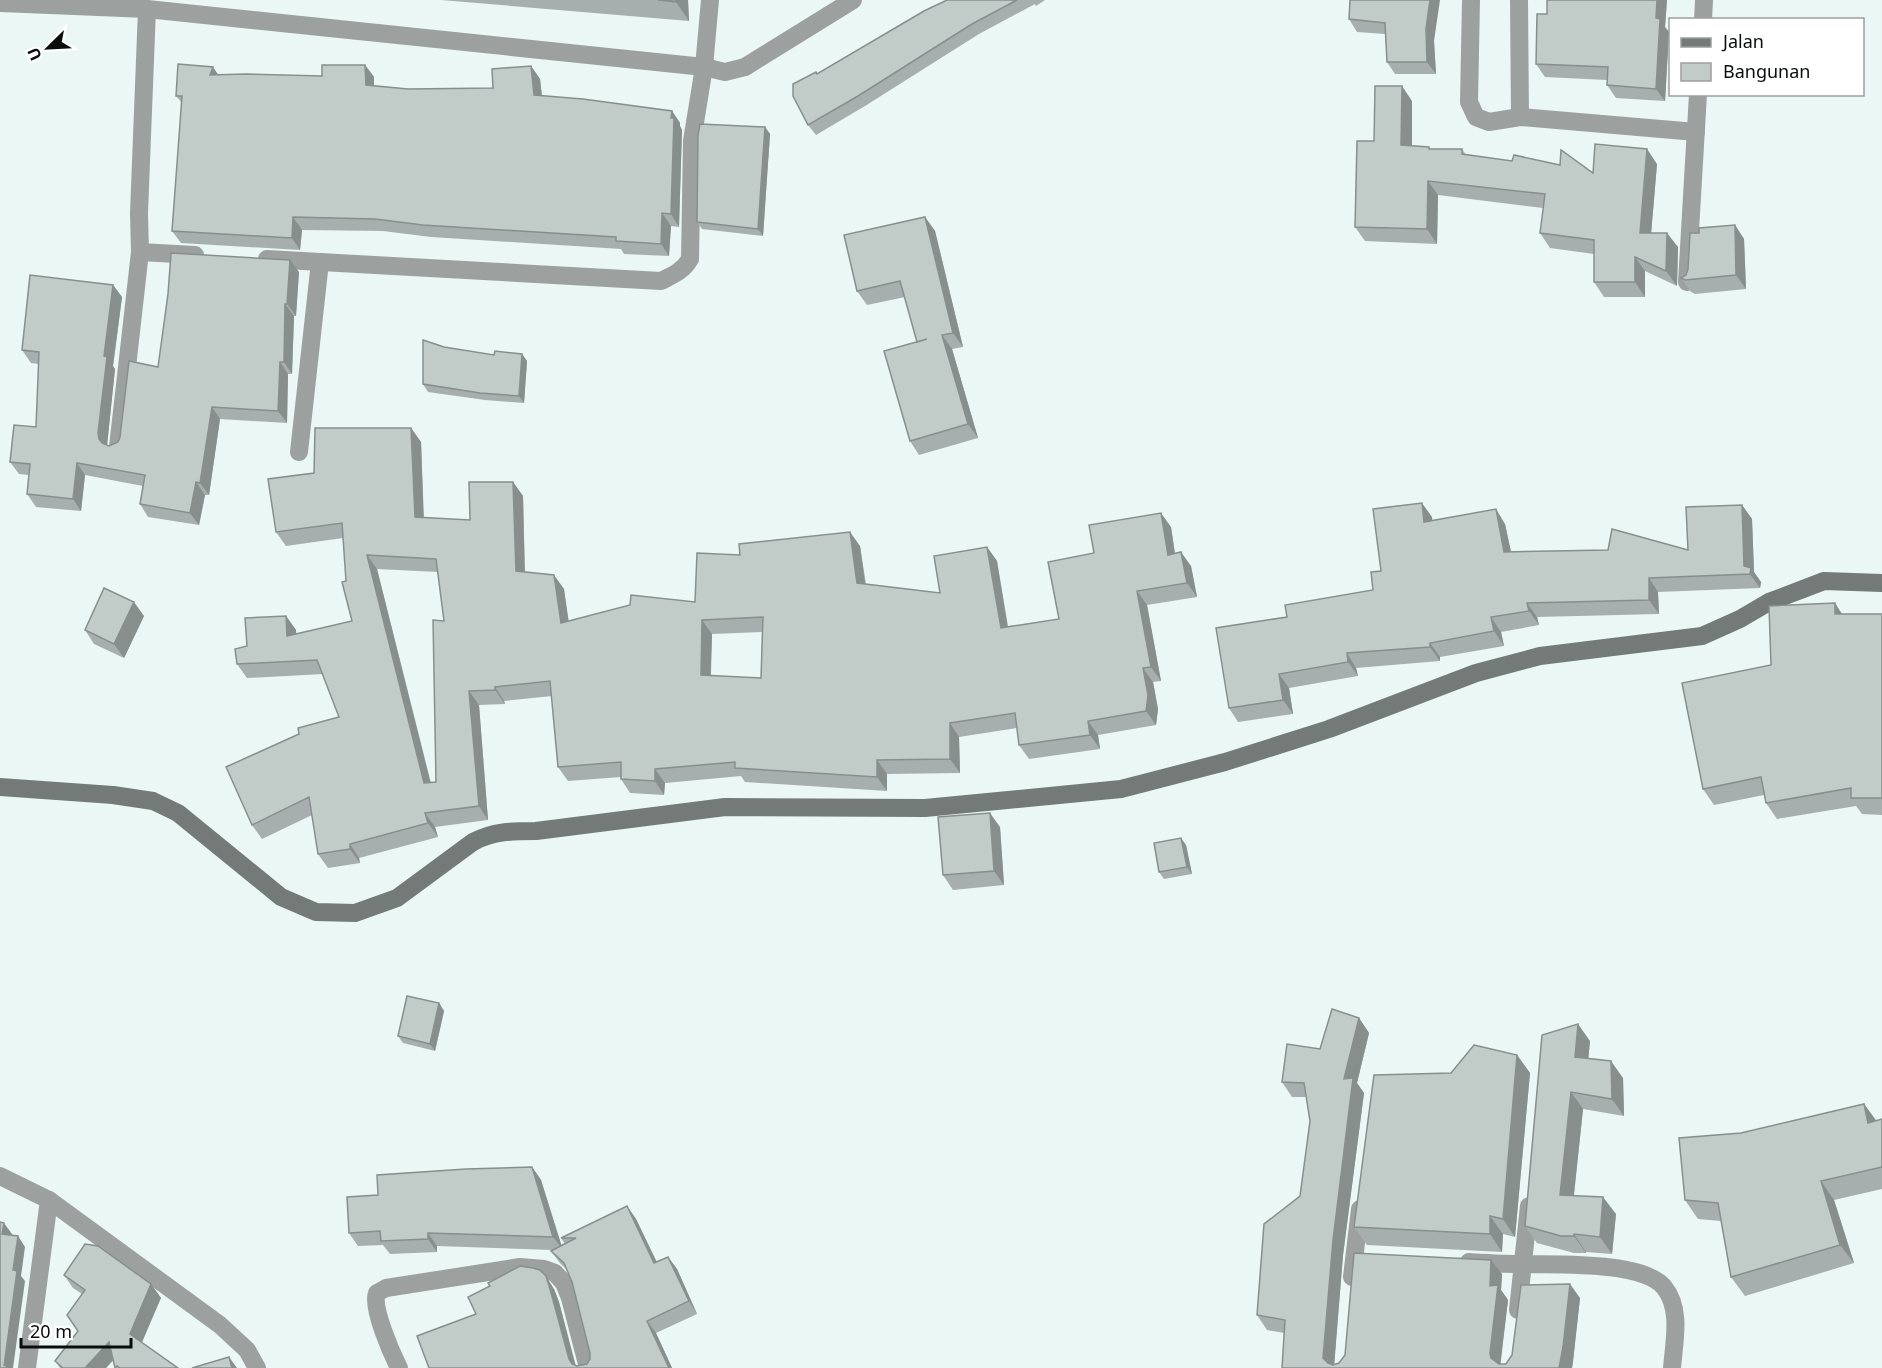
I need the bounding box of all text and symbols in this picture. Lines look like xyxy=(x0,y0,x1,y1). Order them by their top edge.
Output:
north arrow xyxy=(18,18,78,78)
legend xyxy=(1669,18,1864,96)
text: Jalan xyxy=(1721,29,1764,53)
text: U xyxy=(22,44,47,64)
text: Bangunan xyxy=(1723,59,1810,83)
scale bar xyxy=(21,1311,130,1349)
text: 20 m xyxy=(30,1319,72,1343)

